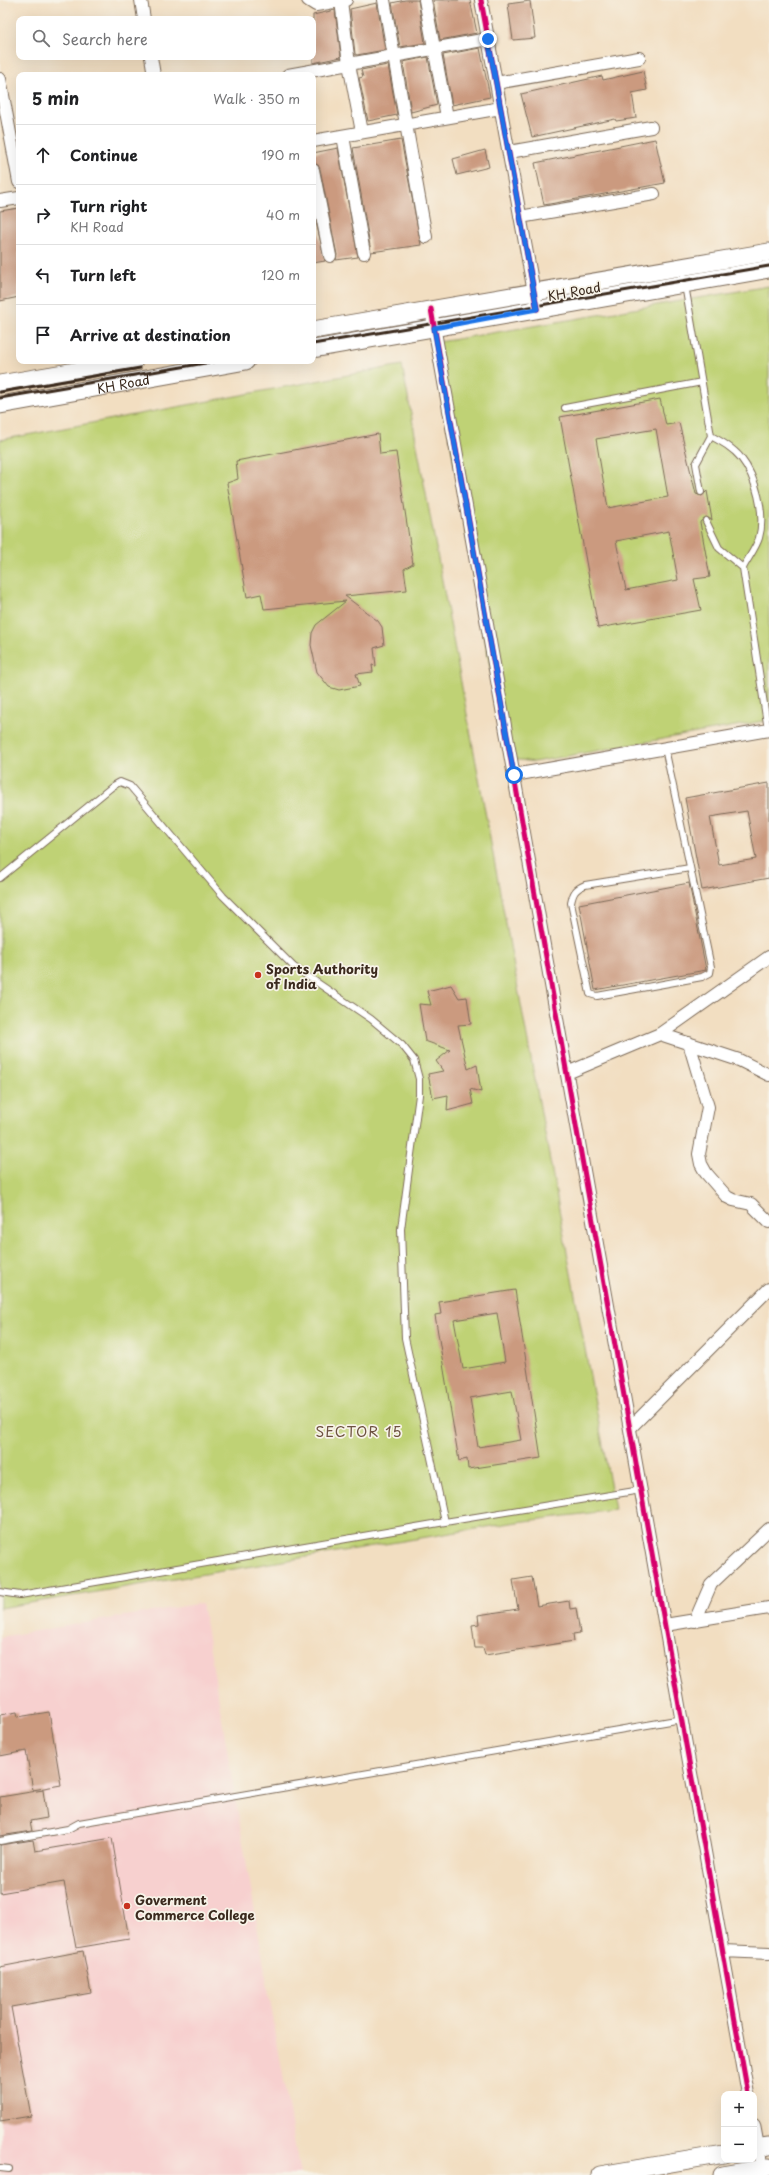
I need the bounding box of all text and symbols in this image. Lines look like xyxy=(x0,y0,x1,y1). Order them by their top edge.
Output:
search box xyxy=(16,16,316,60)
icon: search xyxy=(30,27,52,49)
text: Search here xyxy=(62,27,148,50)
route end xyxy=(479,30,497,48)
text: 5 min xyxy=(32,85,79,111)
text: Walk · 350 m xyxy=(213,89,300,108)
text: Continue xyxy=(70,143,138,166)
icon: ahead xyxy=(32,144,54,166)
text: 190 m xyxy=(261,145,300,164)
text: Turn right xyxy=(70,194,147,217)
icon: right xyxy=(32,204,54,226)
text: 40 m xyxy=(266,205,300,224)
text: KH Road xyxy=(70,217,124,236)
text: Turn left xyxy=(70,263,136,286)
icon: left xyxy=(32,264,54,286)
text: 120 m xyxy=(261,265,300,284)
street label: KH Road xyxy=(546,277,602,305)
text: Arrive at destination xyxy=(70,323,231,346)
icon: arrive xyxy=(32,324,54,346)
street label: KH Road xyxy=(95,369,151,397)
route start xyxy=(505,766,523,784)
place label: Sports Authority of India xyxy=(266,959,378,993)
marker: Sports Authority of India xyxy=(253,970,263,980)
district label: SECTOR 15 xyxy=(316,1421,402,1442)
place label: Goverment Commerce College xyxy=(135,1890,255,1924)
marker: Goverment Commerce College xyxy=(122,1901,132,1911)
map controls xyxy=(721,2091,757,2163)
button: + xyxy=(721,2091,757,2127)
button: − xyxy=(721,2127,757,2163)

